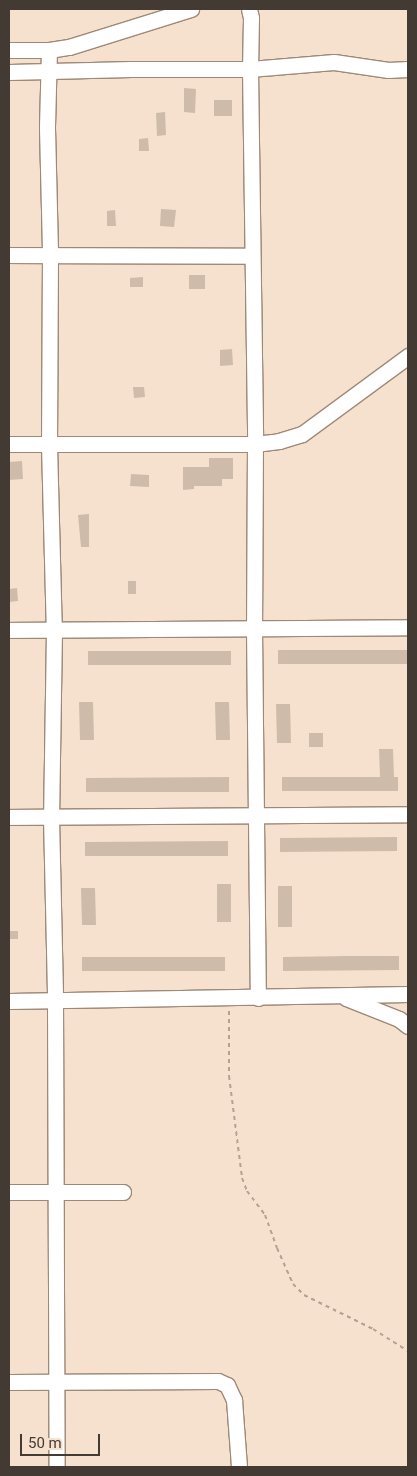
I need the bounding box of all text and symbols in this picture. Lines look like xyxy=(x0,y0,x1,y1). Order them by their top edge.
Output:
scale bar xyxy=(22,1424,102,1456)
text: 50 m xyxy=(28,1434,62,1452)

